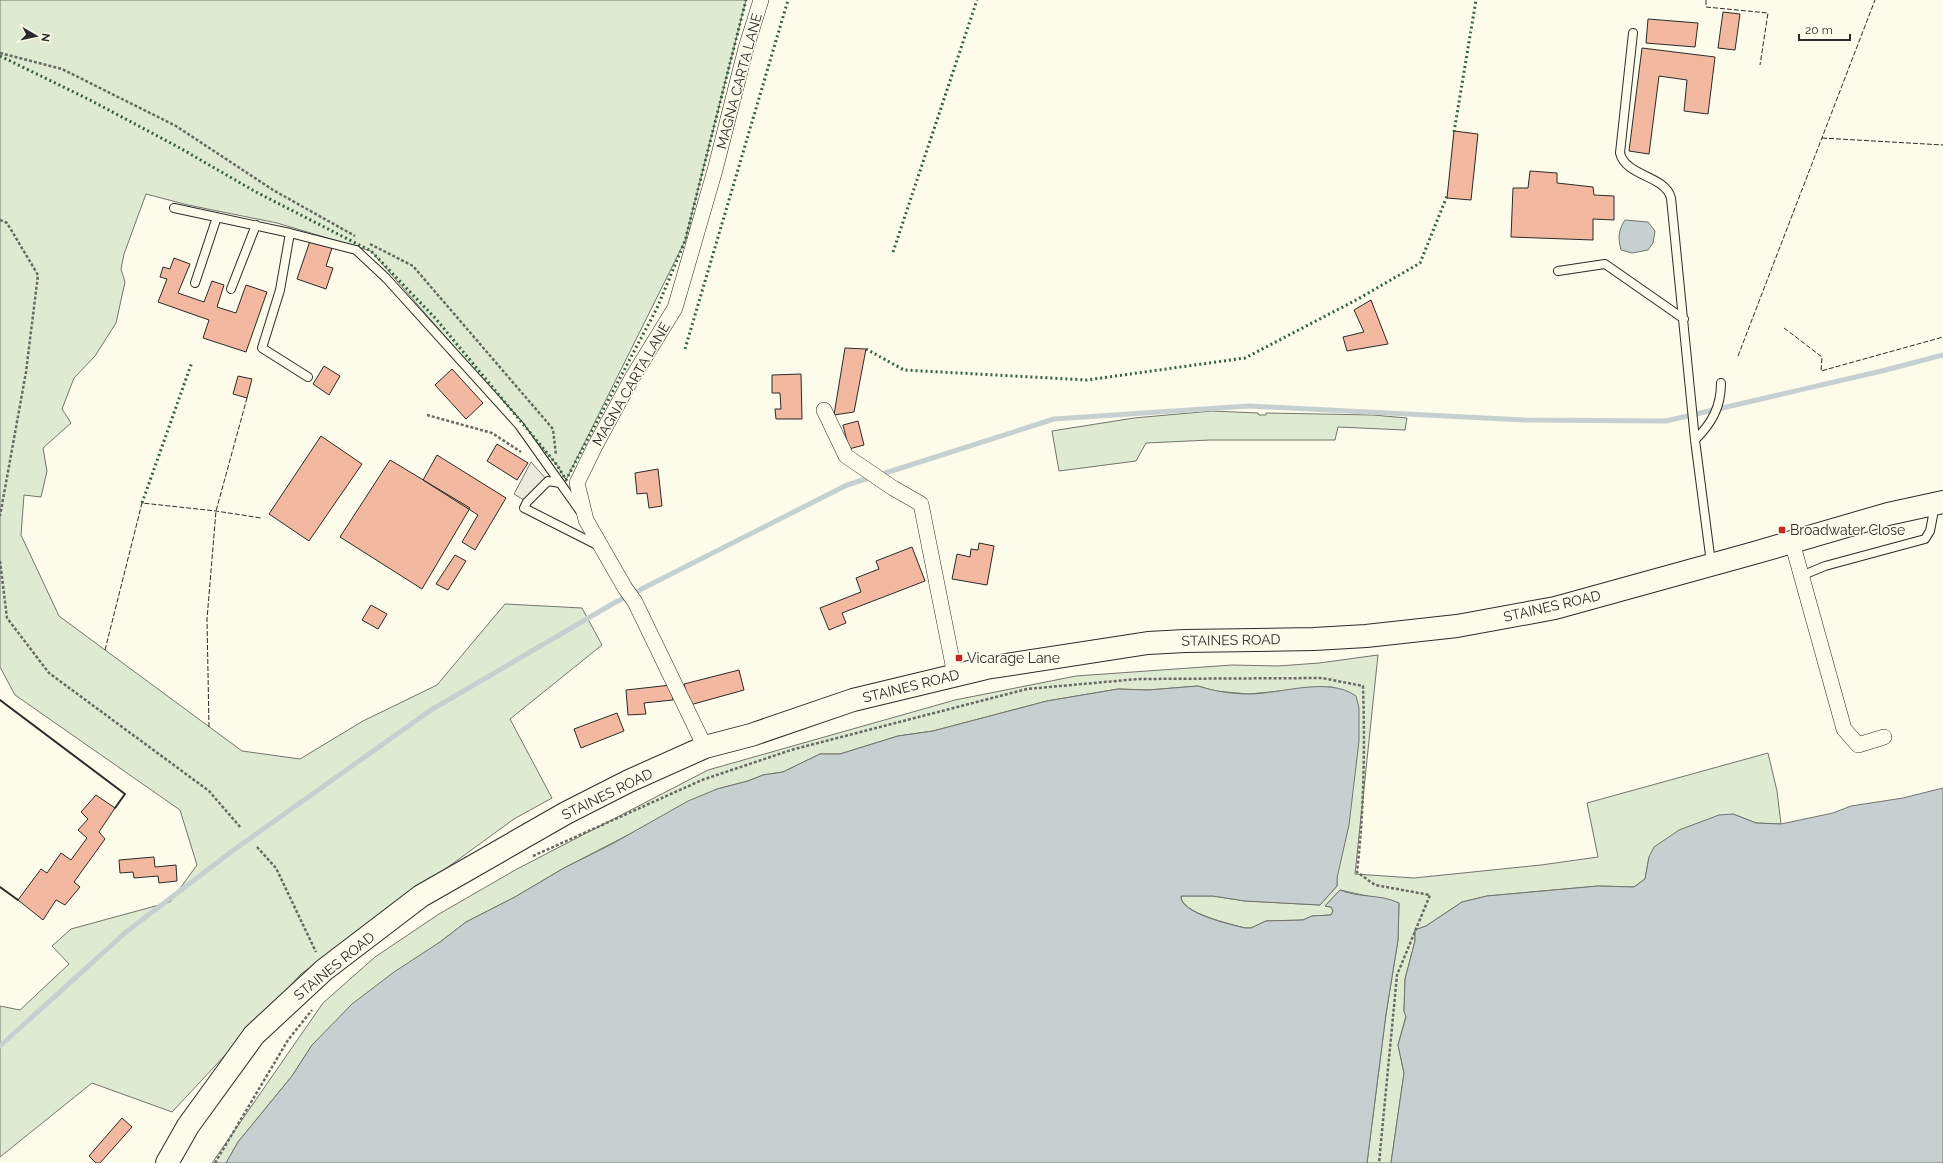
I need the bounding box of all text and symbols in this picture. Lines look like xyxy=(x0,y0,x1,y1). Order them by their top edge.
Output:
street label: MAGNA CARTA LANE xyxy=(713,11,765,151)
north arrow xyxy=(16,16,56,56)
scale bar xyxy=(1799,16,1850,42)
text: 20 m xyxy=(1805,23,1833,37)
text: N xyxy=(38,32,52,43)
street label: MAGNA CARTA LANE xyxy=(589,319,673,449)
place label: Broadwater Close xyxy=(1790,522,1905,538)
marker: Broadwater Close xyxy=(1777,525,1787,535)
street label: STAINES ROAD xyxy=(1502,587,1602,625)
street label: STAINES ROAD xyxy=(1181,631,1281,649)
place label: Vicarage Lane xyxy=(967,650,1060,666)
marker: Vicarage Lane xyxy=(954,653,964,663)
street label: STAINES ROAD xyxy=(861,666,961,706)
street label: STAINES ROAD xyxy=(559,765,655,823)
street label: STAINES ROAD xyxy=(290,929,378,1003)

